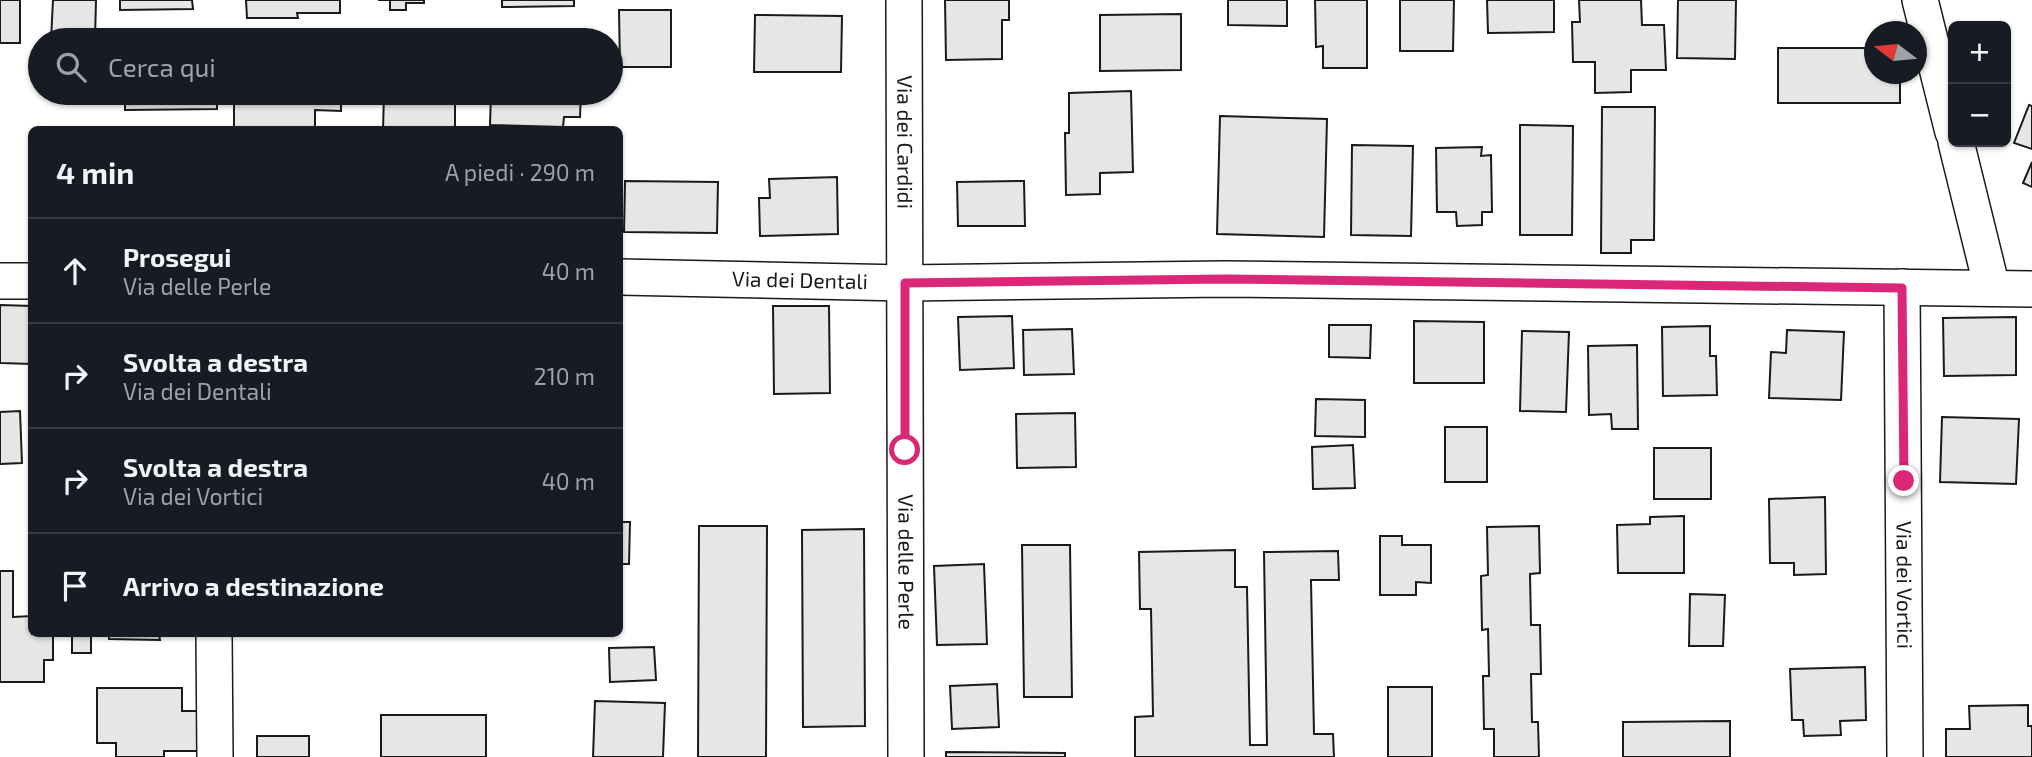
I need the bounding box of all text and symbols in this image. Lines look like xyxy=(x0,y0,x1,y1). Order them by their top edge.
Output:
north arrow xyxy=(1864,21,1927,84)
map controls xyxy=(1948,21,2011,147)
button: + xyxy=(1948,21,2011,84)
search box xyxy=(28,28,623,105)
icon: search xyxy=(52,48,90,86)
text: Cerca qui xyxy=(108,51,216,82)
street label: Via dei Cardidi xyxy=(893,75,919,209)
button: − xyxy=(1948,84,2011,147)
text: 4 min xyxy=(56,154,134,190)
text: A piedi · 290 m xyxy=(445,158,595,186)
text: Prosegui xyxy=(123,241,231,272)
icon: ahead xyxy=(56,252,94,290)
text: 40 m xyxy=(542,257,595,285)
street label: Via dei Dentali xyxy=(732,265,868,293)
text: Via delle Perle xyxy=(123,272,271,300)
text: Svolta a destra xyxy=(123,346,308,377)
icon: right xyxy=(56,357,94,395)
text: 210 m xyxy=(534,362,595,390)
text: Via dei Dentali xyxy=(123,377,272,405)
route start xyxy=(889,434,920,465)
text: Svolta a destra xyxy=(123,451,308,482)
icon: right xyxy=(56,462,94,500)
route end xyxy=(1888,465,1919,496)
text: 40 m xyxy=(542,467,595,495)
text: Via dei Vortici xyxy=(123,482,263,510)
street label: Via delle Perle xyxy=(894,494,920,630)
street label: Via dei Vortici xyxy=(1892,521,1918,649)
icon: arrive xyxy=(56,567,94,605)
text: Arrivo a destinazione xyxy=(123,570,384,601)

